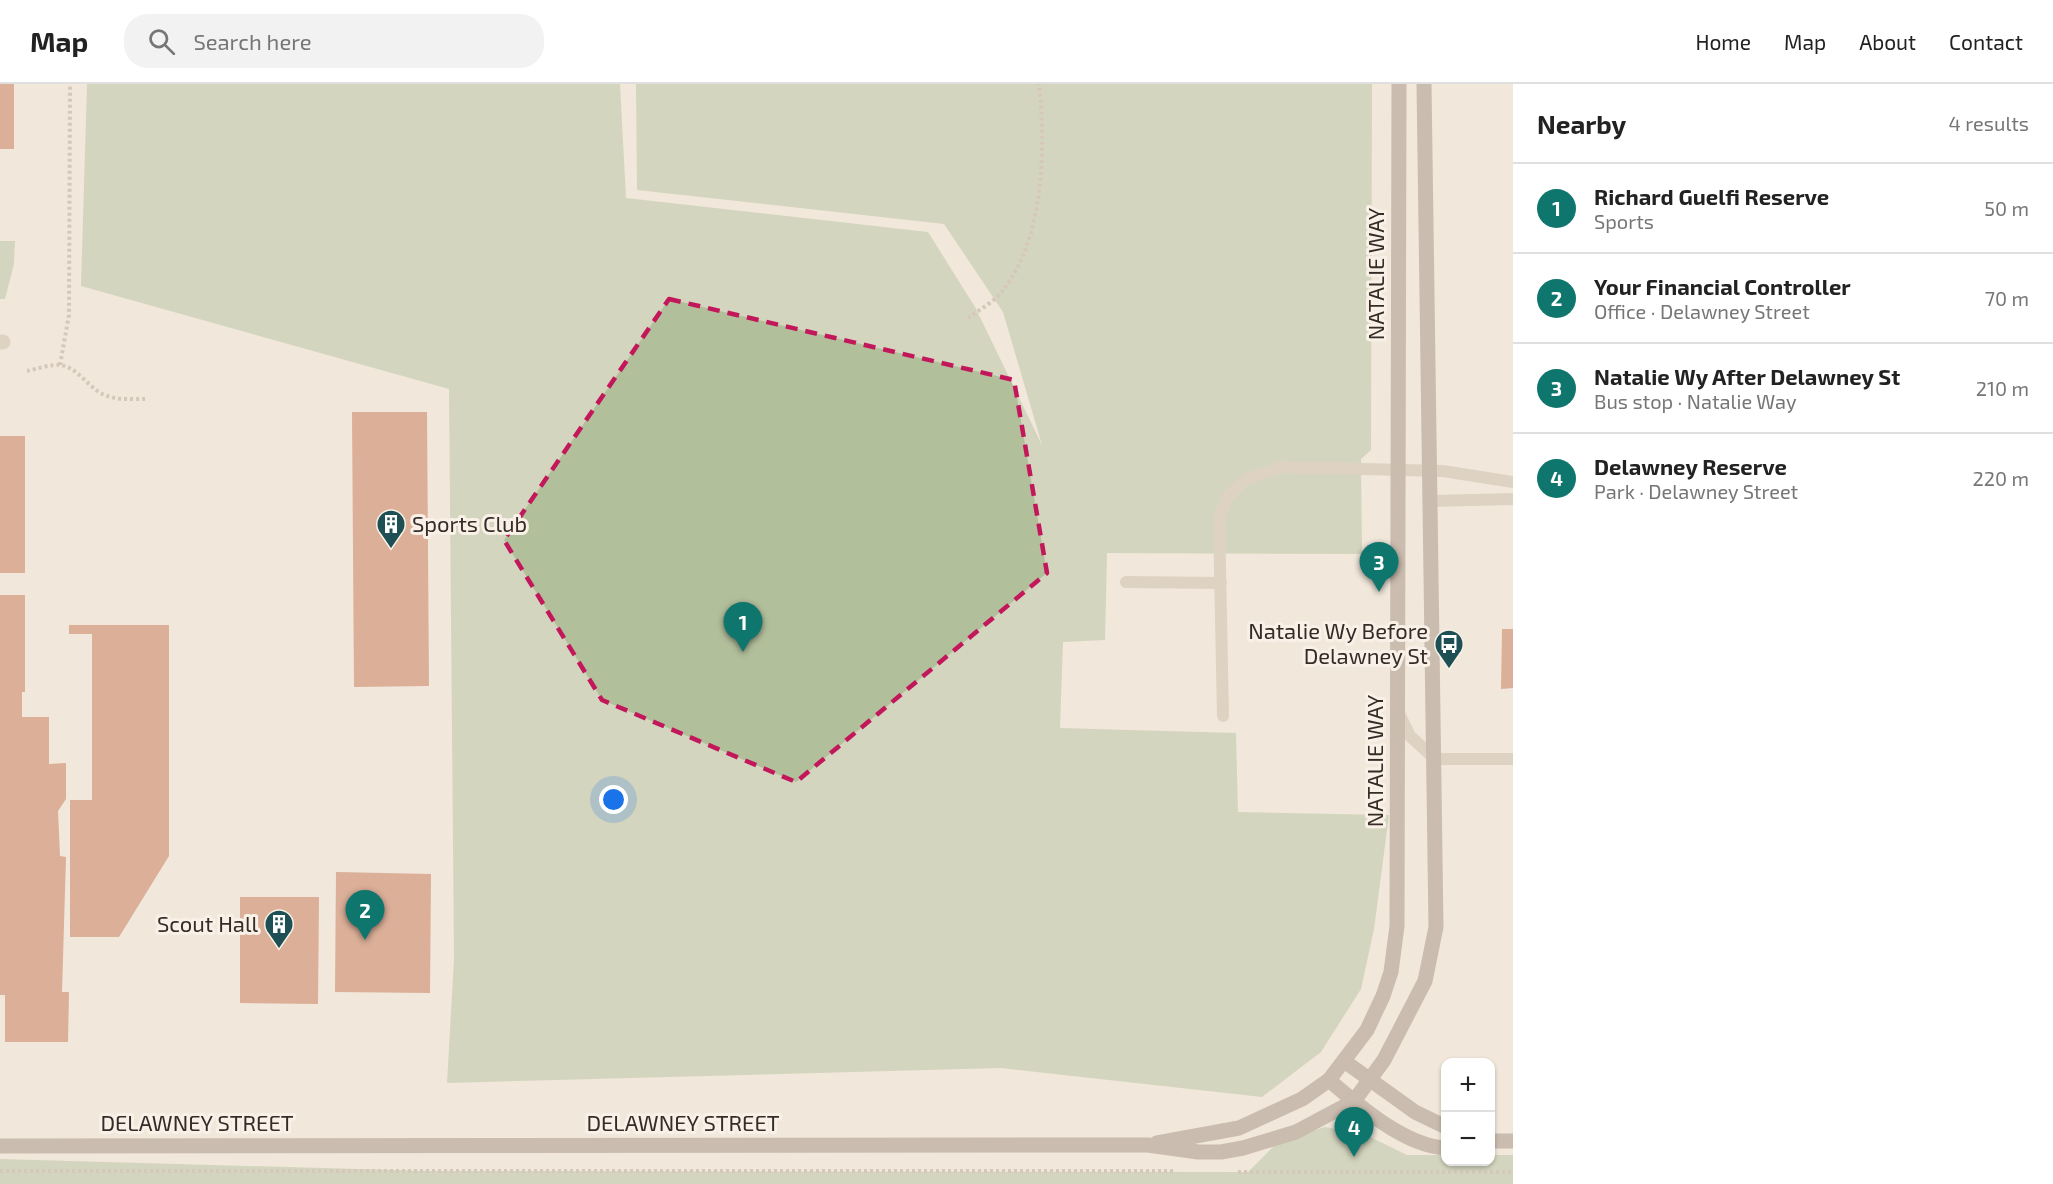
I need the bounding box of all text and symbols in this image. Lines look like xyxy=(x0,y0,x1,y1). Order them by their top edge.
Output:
search box xyxy=(124,14,544,68)
text: Map xyxy=(30,24,88,58)
icon: search xyxy=(145,25,178,58)
text: Search here xyxy=(193,28,312,54)
text: Home xyxy=(1695,29,1751,54)
text: Map xyxy=(1784,29,1826,54)
text: About xyxy=(1859,29,1916,54)
text: Contact xyxy=(1949,29,2023,54)
text: Nearby xyxy=(1537,108,1626,139)
text: 4 results xyxy=(1949,111,2029,135)
text: Richard Guelfi Reserve xyxy=(1594,183,1829,209)
text: 1 xyxy=(1552,196,1561,220)
text: 50 m xyxy=(1984,196,2029,220)
street label: NATALIE WAY xyxy=(1362,207,1388,340)
text: Sports xyxy=(1594,209,1654,233)
text: Your Financial Controller xyxy=(1594,273,1851,299)
text: 2 xyxy=(1551,286,1562,310)
text: 70 m xyxy=(1985,286,2029,310)
text: Office · Delawney Street xyxy=(1594,299,1810,323)
text: Natalie Wy After Delawney St xyxy=(1594,363,1900,389)
text: 3 xyxy=(1551,376,1562,400)
text: 210 m xyxy=(1976,376,2029,400)
text: Bus stop · Natalie Way xyxy=(1594,389,1797,413)
text: Delawney Reserve xyxy=(1594,453,1787,479)
text: 4 xyxy=(1550,466,1563,490)
text: 220 m xyxy=(1972,466,2029,490)
text: Park · Delawney Street xyxy=(1594,479,1798,503)
building icon: Sports Club xyxy=(375,508,407,550)
place label: Sports Club xyxy=(412,510,527,536)
pin: 3 xyxy=(1360,542,1398,592)
pin: 1 xyxy=(724,602,762,652)
place label: Natalie Wy Before Delawney St xyxy=(1248,617,1428,668)
bus stop icon: Natalie Wy Before Delawney St xyxy=(1433,628,1465,670)
street label: NATALIE WAY xyxy=(1361,694,1387,827)
your location xyxy=(599,785,628,814)
pin: 2 xyxy=(346,890,385,940)
building icon: Scout Hall xyxy=(263,908,295,950)
place label: Scout Hall xyxy=(157,910,258,936)
map controls xyxy=(1441,1058,1495,1166)
button: + xyxy=(1441,1058,1495,1112)
pin: 4 xyxy=(1334,1108,1374,1157)
street label: DELAWNEY STREET xyxy=(100,1109,294,1135)
street label: DELAWNEY STREET xyxy=(586,1109,780,1135)
button: − xyxy=(1441,1112,1495,1166)

